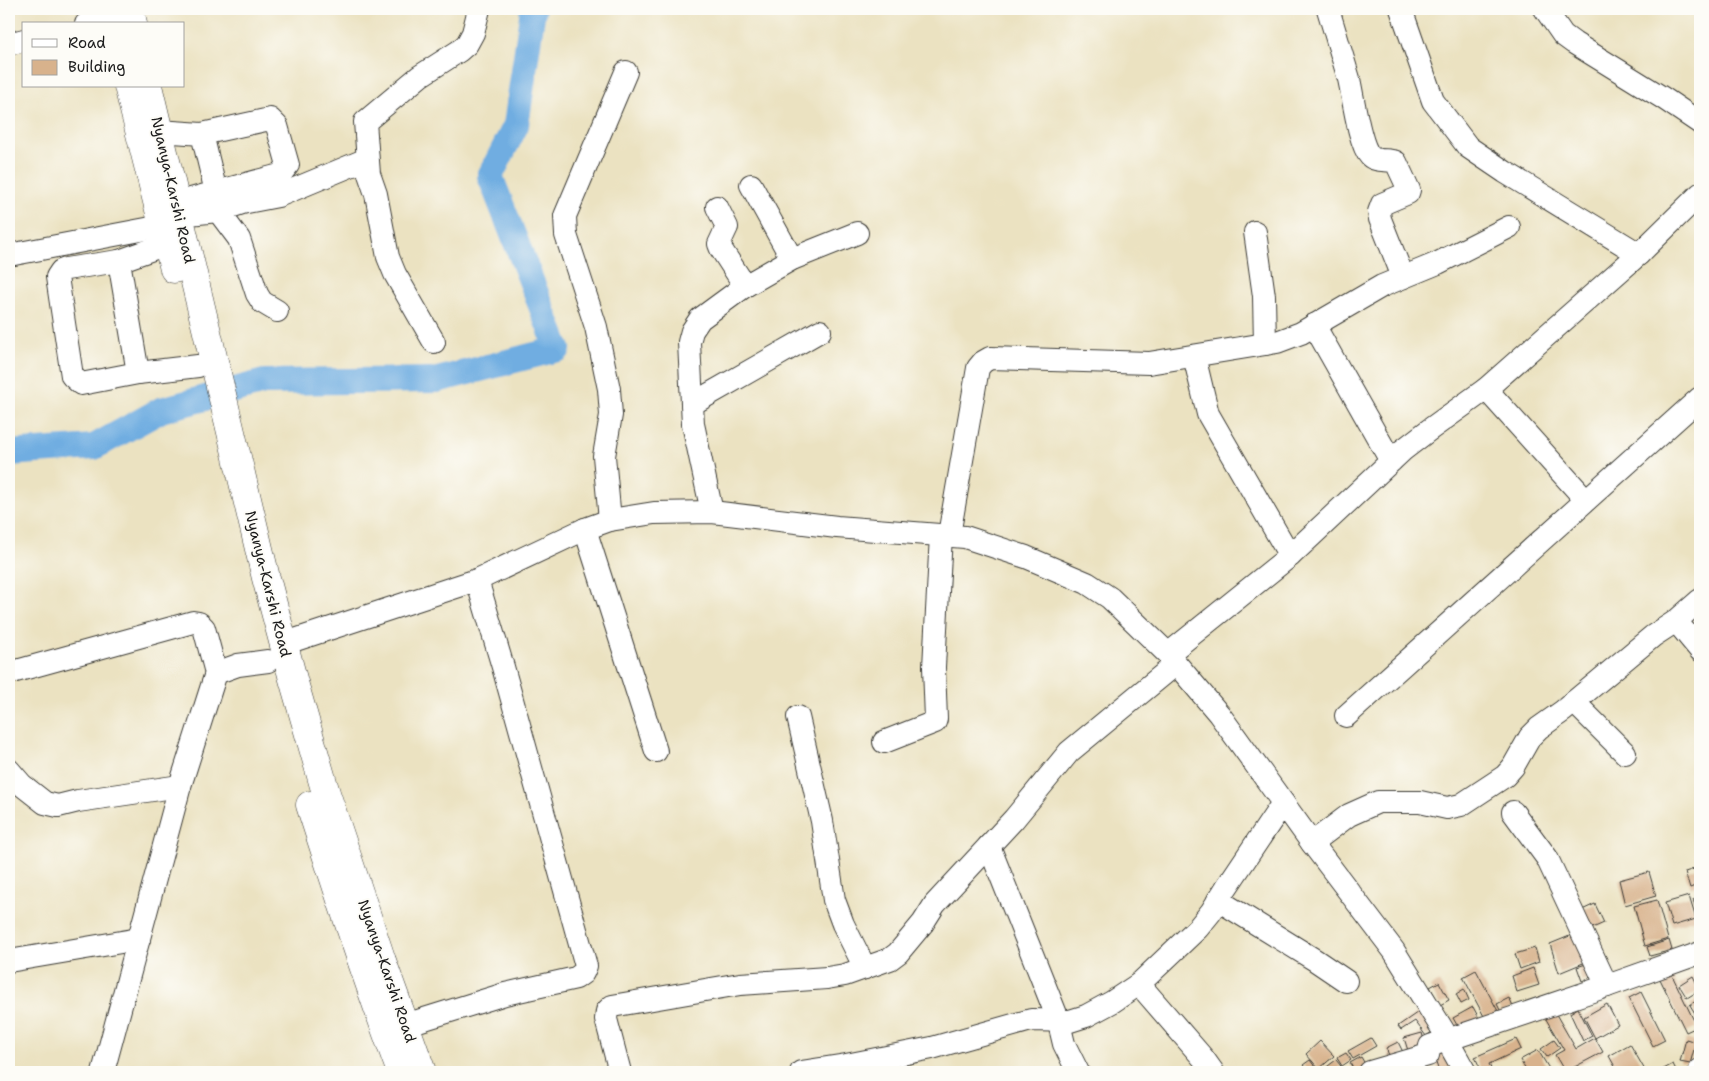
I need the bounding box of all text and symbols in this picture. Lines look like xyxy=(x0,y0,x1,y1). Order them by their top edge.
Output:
legend xyxy=(22,22,185,88)
text: Road xyxy=(68,33,106,53)
text: Building xyxy=(68,57,125,77)
street label: Nyanya-Karshi Road xyxy=(146,115,200,266)
street label: Nyanya-Karshi Road xyxy=(240,509,296,660)
street label: Nyanya-Karshi Road xyxy=(353,897,421,1046)

